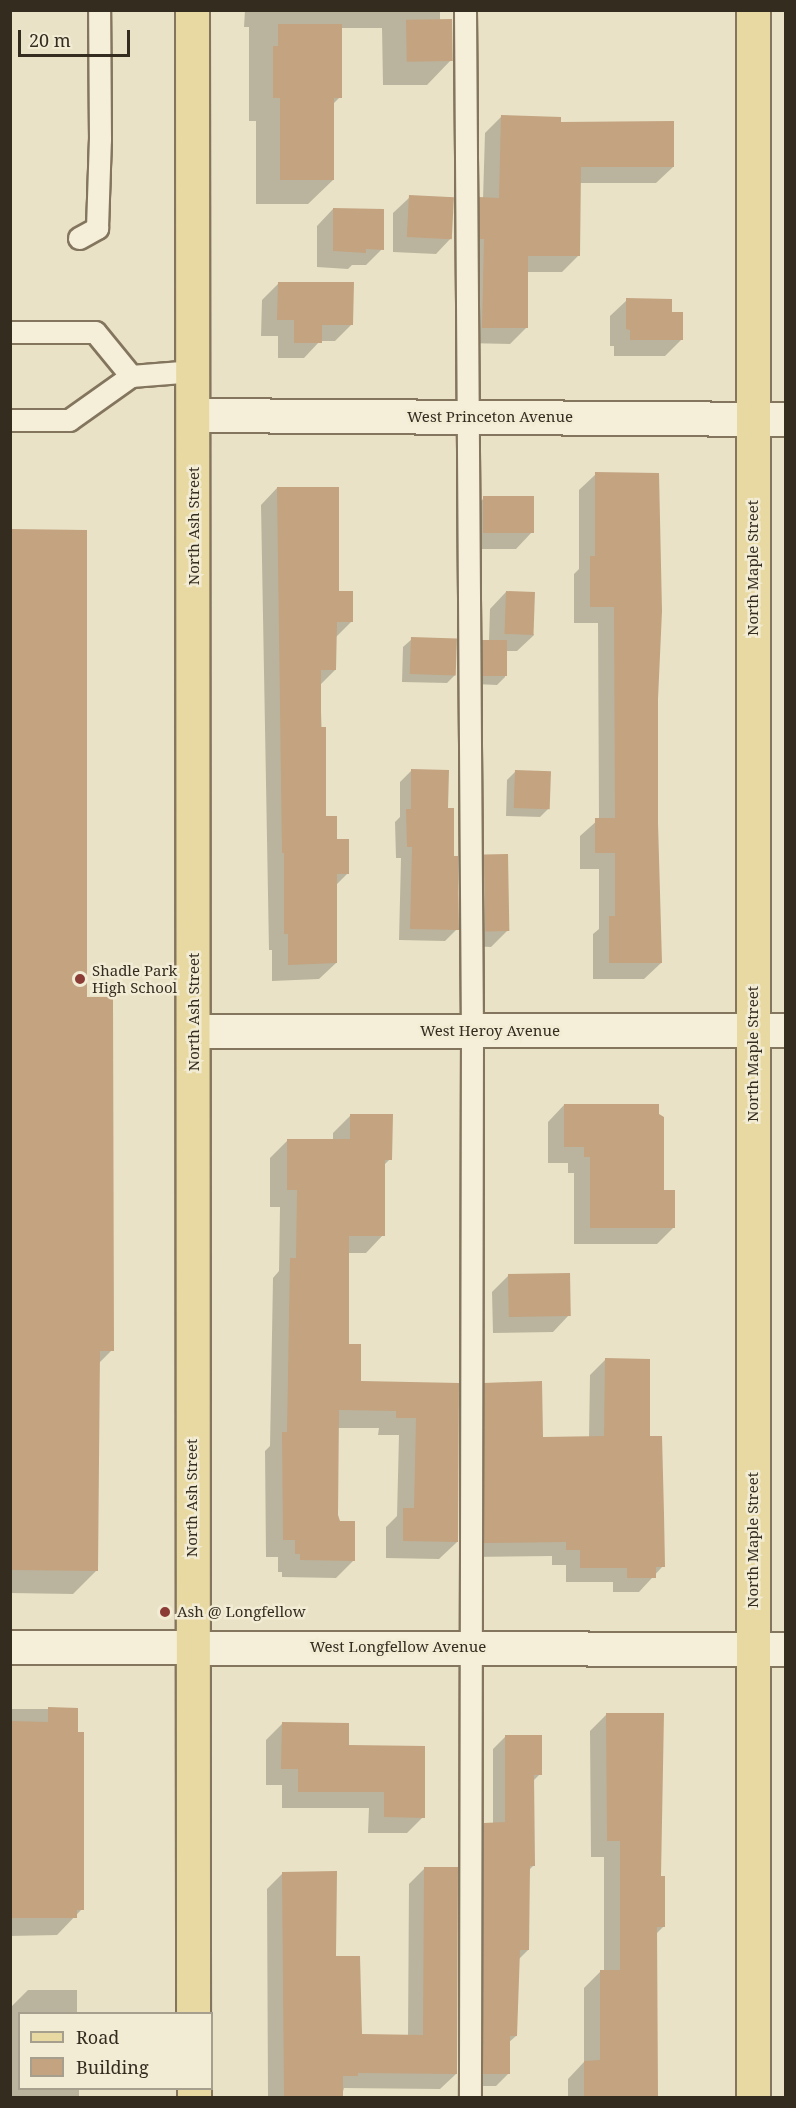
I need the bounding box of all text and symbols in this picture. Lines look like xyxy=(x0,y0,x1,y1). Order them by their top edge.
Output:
scale bar xyxy=(21,18,134,56)
text: 20 m xyxy=(29,28,71,52)
street label: West Princeton Avenue xyxy=(407,408,573,426)
street label: North Ash Street xyxy=(185,467,203,585)
street label: North Maple Street xyxy=(744,500,762,636)
street label: North Ash Street xyxy=(185,953,203,1071)
place label: Shadle Park High School xyxy=(92,961,177,996)
marker: Shadle Park High School xyxy=(73,972,87,986)
street label: North Maple Street xyxy=(744,986,762,1122)
street label: West Heroy Avenue xyxy=(420,1022,560,1040)
street label: North Ash Street xyxy=(183,1439,201,1557)
street label: North Maple Street xyxy=(744,1472,762,1608)
place label: Ash @ Longfellow xyxy=(177,1603,306,1621)
marker: Ash @ Longfellow xyxy=(158,1605,172,1619)
street label: West Longfellow Avenue xyxy=(310,1638,486,1656)
legend xyxy=(18,2012,213,2090)
text: Road xyxy=(76,2025,119,2049)
text: Building xyxy=(76,2055,149,2079)

